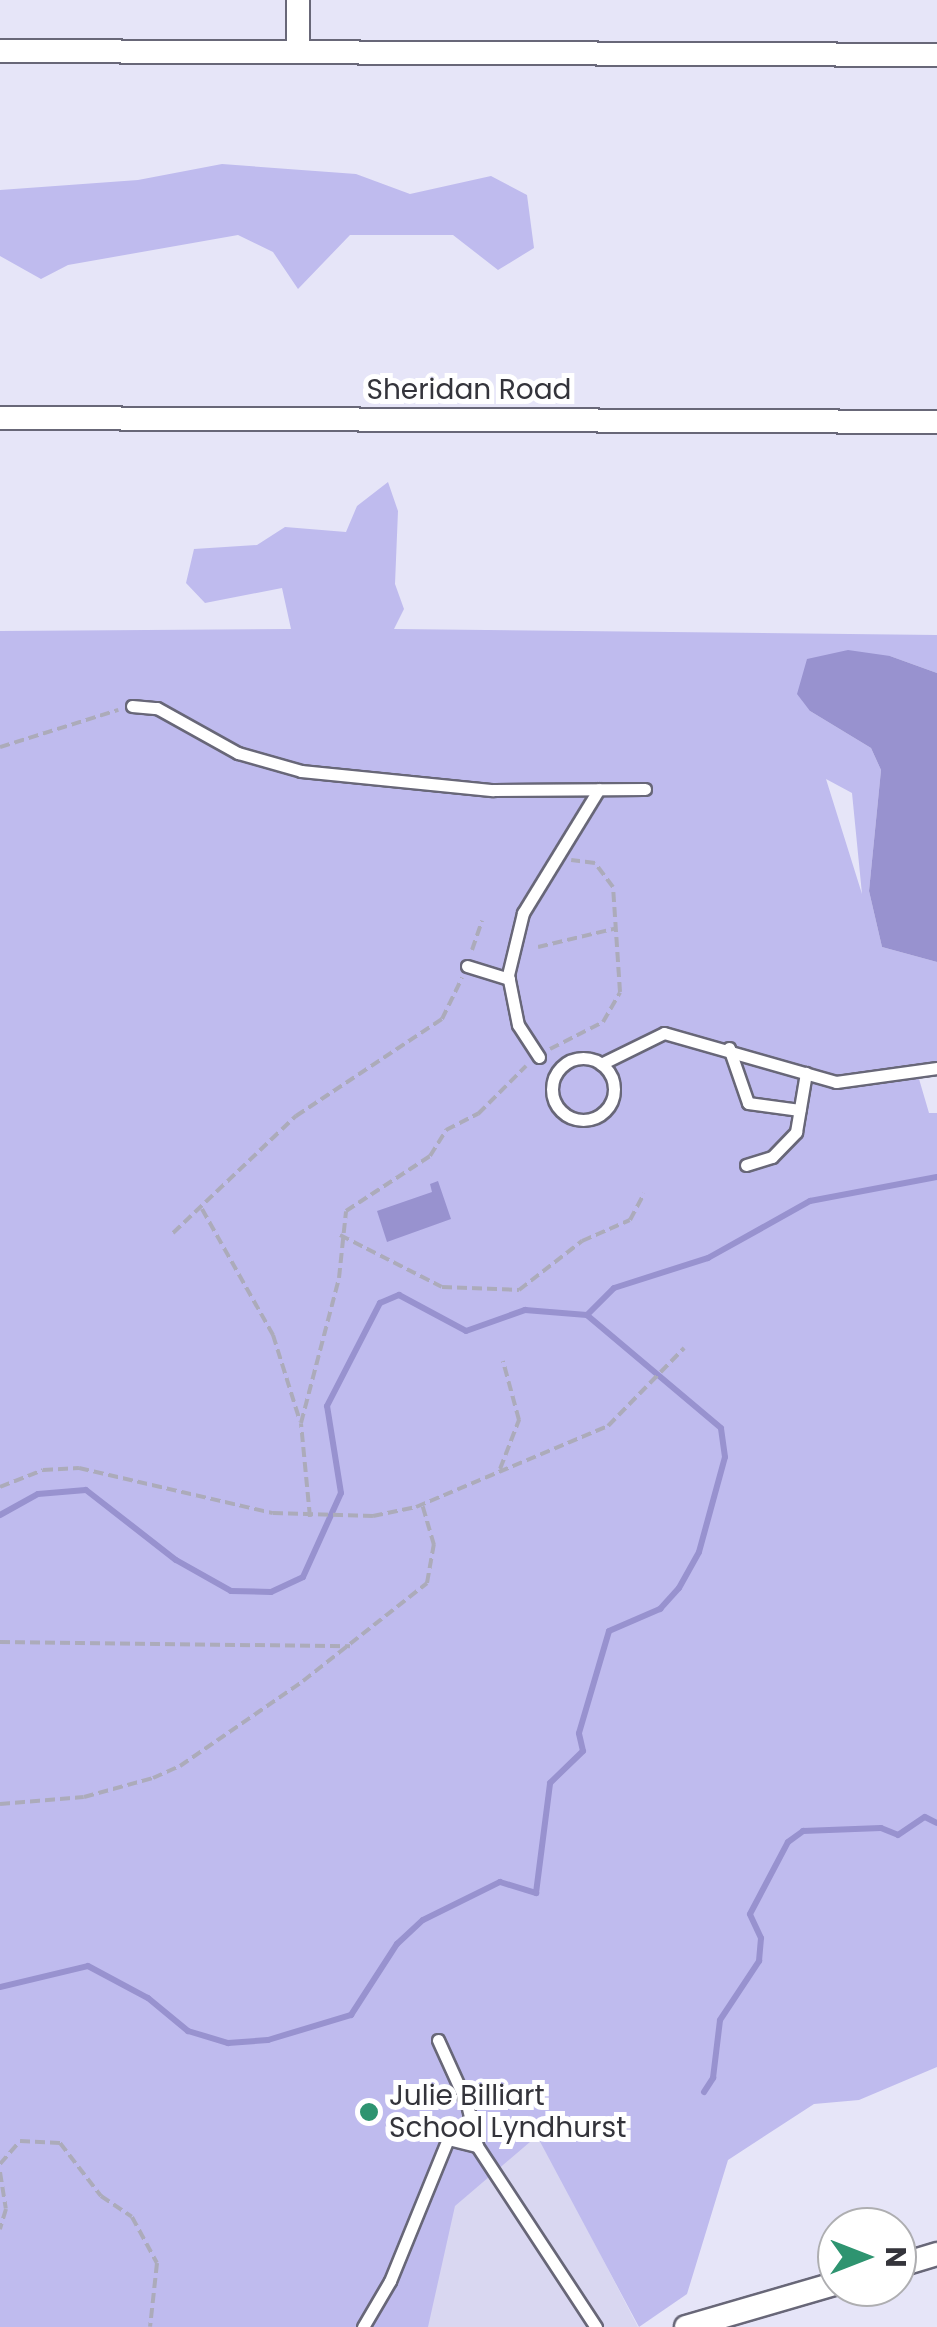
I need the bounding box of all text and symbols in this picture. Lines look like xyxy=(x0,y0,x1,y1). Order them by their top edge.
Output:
street label: Sheridan Road xyxy=(366,373,572,407)
place label: Julie Billiart School Lyndhurst xyxy=(389,2079,626,2145)
marker: Julie Billiart School Lyndhurst xyxy=(358,2101,380,2123)
north arrow xyxy=(817,2207,917,2307)
text: N xyxy=(876,2246,915,2268)

